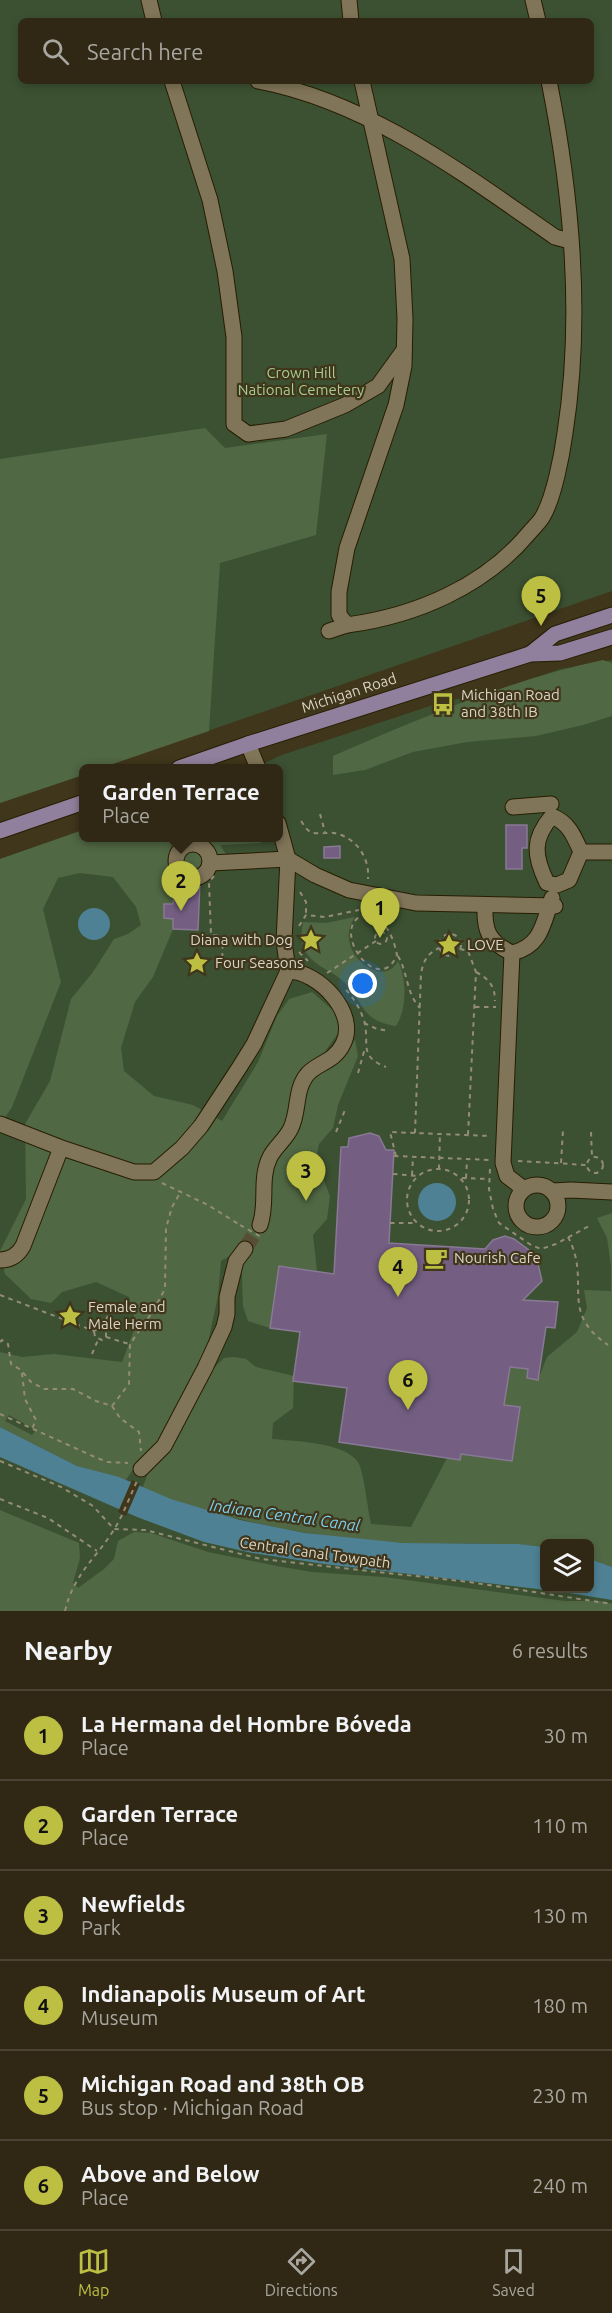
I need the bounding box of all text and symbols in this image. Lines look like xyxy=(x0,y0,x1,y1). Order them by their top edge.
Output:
search box xyxy=(18,18,594,84)
icon: search xyxy=(39,35,72,68)
text: Search here xyxy=(87,39,203,64)
park label: Crown Hill National Cemetery xyxy=(238,364,364,398)
pin: 5 xyxy=(522,576,560,626)
street label: Michigan Road xyxy=(299,669,398,716)
place label: Michigan Road and 38th IB xyxy=(461,686,560,720)
bus stop icon: Michigan Road and 38th IB xyxy=(430,691,456,717)
popup xyxy=(79,764,283,842)
text: Garden Terrace xyxy=(102,779,260,804)
text: Place xyxy=(102,804,150,827)
pin: 2 xyxy=(162,862,201,911)
pin: 1 xyxy=(360,888,400,938)
place icon: Diana with Dog xyxy=(298,927,324,953)
place label: Diana with Dog xyxy=(190,931,293,948)
place icon: LOVE xyxy=(436,932,462,958)
place label: LOVE xyxy=(467,936,504,953)
place icon: Four Seasons xyxy=(184,950,210,976)
place label: Four Seasons xyxy=(215,954,304,971)
your location xyxy=(348,969,377,998)
pin: 3 xyxy=(286,1152,326,1201)
cafe icon: Nourish Cafe xyxy=(423,1245,449,1271)
pin: 4 xyxy=(378,1248,418,1297)
place label: Nourish Cafe xyxy=(454,1249,541,1266)
place label: Female and Male Herm xyxy=(88,1298,166,1332)
place icon: Female and Male Herm xyxy=(57,1303,83,1329)
pin: 6 xyxy=(388,1360,428,1410)
water label: Indiana Central Canal xyxy=(209,1496,362,1535)
street label: Central Canal Towpath xyxy=(239,1533,392,1572)
map controls xyxy=(540,1539,594,1593)
button: layers xyxy=(540,1539,594,1593)
text: Nearby xyxy=(24,1636,112,1665)
text: 6 results xyxy=(512,1639,588,1662)
text: La Hermana del Hombre Bóveda xyxy=(81,1711,412,1736)
text: 1 xyxy=(38,1724,49,1747)
text: 30 m xyxy=(544,1724,588,1747)
text: Place xyxy=(81,1736,129,1759)
text: Garden Terrace xyxy=(81,1801,238,1826)
text: 2 xyxy=(38,1814,49,1837)
text: 110 m xyxy=(532,1814,588,1837)
text: Place xyxy=(81,1826,129,1849)
text: Newfields xyxy=(81,1891,185,1916)
text: 3 xyxy=(38,1904,49,1927)
text: 130 m xyxy=(532,1904,588,1927)
text: Park xyxy=(81,1916,121,1939)
text: Indianapolis Museum of Art xyxy=(81,1981,365,2006)
text: 4 xyxy=(38,1994,49,2017)
text: 180 m xyxy=(532,1994,588,2017)
text: Museum xyxy=(81,2006,158,2029)
text: Michigan Road and 38th OB xyxy=(81,2071,365,2096)
text: 5 xyxy=(38,2084,49,2107)
text: 230 m xyxy=(532,2084,588,2107)
text: Bus stop · Michigan Road xyxy=(81,2096,304,2119)
text: Above and Below xyxy=(81,2161,259,2186)
text: 6 xyxy=(38,2174,49,2197)
text: 240 m xyxy=(532,2174,588,2197)
text: Place xyxy=(81,2186,129,2209)
tab: Map xyxy=(77,2245,110,2299)
tab: Directions xyxy=(265,2245,338,2299)
tab: Saved xyxy=(492,2245,535,2299)

